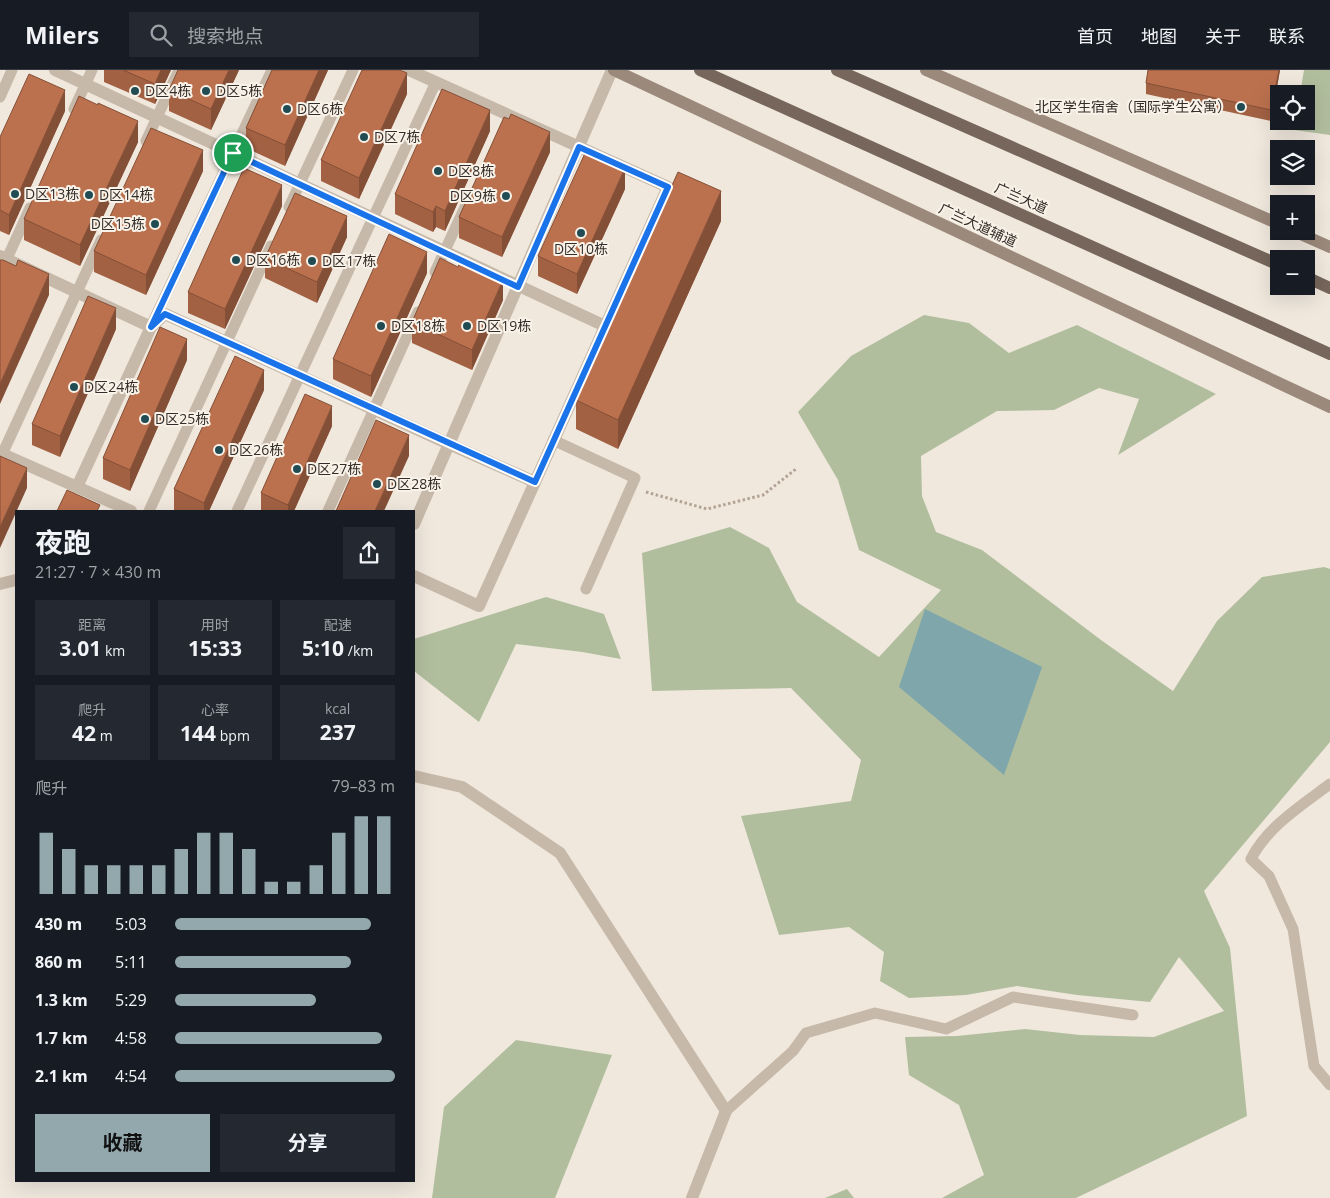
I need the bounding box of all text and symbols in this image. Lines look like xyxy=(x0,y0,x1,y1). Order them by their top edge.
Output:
search box xyxy=(129,12,479,57)
text: Milers xyxy=(25,18,99,51)
icon: search xyxy=(147,21,175,49)
text: 搜索地点 xyxy=(187,23,263,49)
text: 首页 xyxy=(1077,24,1113,48)
text: 地图 xyxy=(1141,24,1177,48)
text: 关于 xyxy=(1205,24,1241,48)
text: 联系 xyxy=(1269,24,1305,48)
place label: D区4栋 xyxy=(145,81,191,100)
place label: D区5栋 xyxy=(216,81,262,100)
marker: D区4栋 xyxy=(129,85,141,97)
marker: D区5栋 xyxy=(200,85,212,97)
map controls xyxy=(1270,85,1315,295)
button: locate xyxy=(1270,85,1315,130)
place label: 北区学生宿舍（国际学生公寓） xyxy=(1035,97,1231,116)
place label: D区6栋 xyxy=(297,99,343,118)
marker: 北区学生宿舍（国际学生公寓） xyxy=(1235,101,1247,113)
marker: D区6栋 xyxy=(281,103,293,115)
place label: D区7栋 xyxy=(374,127,420,146)
marker: D区7栋 xyxy=(358,131,370,143)
pin xyxy=(212,132,254,174)
icon: arrive xyxy=(219,139,247,167)
button: layers xyxy=(1270,140,1315,185)
place label: D区8栋 xyxy=(448,161,494,180)
marker: D区8栋 xyxy=(432,165,444,177)
street label: 广兰大道 xyxy=(992,177,1051,218)
place label: D区13栋 xyxy=(25,184,79,203)
place label: D区14栋 xyxy=(99,185,153,204)
place label: D区9栋 xyxy=(450,186,496,205)
marker: D区13栋 xyxy=(9,188,21,200)
marker: D区14栋 xyxy=(83,189,95,201)
marker: D区9栋 xyxy=(500,190,512,202)
button: + xyxy=(1270,195,1315,240)
street label: 广兰大道辅道 xyxy=(936,198,1020,251)
place label: D区15栋 xyxy=(91,214,145,233)
marker: D区15栋 xyxy=(149,218,161,230)
marker: D区10栋 xyxy=(575,227,587,239)
place label: D区10栋 xyxy=(554,239,608,258)
place label: D区16栋 xyxy=(246,250,300,269)
button: − xyxy=(1270,250,1315,295)
place label: D区17栋 xyxy=(322,251,376,270)
marker: D区16栋 xyxy=(230,254,242,266)
marker: D区17栋 xyxy=(306,255,318,267)
place label: D区18栋 xyxy=(391,316,445,335)
place label: D区19栋 xyxy=(477,316,531,335)
marker: D区18栋 xyxy=(375,320,387,332)
marker: D区19栋 xyxy=(461,320,473,332)
place label: D区24栋 xyxy=(84,377,138,396)
marker: D区24栋 xyxy=(68,381,80,393)
place label: D区25栋 xyxy=(155,409,209,428)
marker: D区25栋 xyxy=(139,413,151,425)
place label: D区26栋 xyxy=(229,440,283,459)
marker: D区26栋 xyxy=(213,444,225,456)
place label: D区27栋 xyxy=(307,459,361,478)
marker: D区27栋 xyxy=(291,463,303,475)
place label: D区28栋 xyxy=(387,474,441,493)
marker: D区28栋 xyxy=(371,478,383,490)
text: 夜跑 xyxy=(35,523,91,561)
button: share xyxy=(343,527,395,579)
text: 21:27 · 7 × 430 m xyxy=(35,561,161,583)
text: 距离 xyxy=(78,615,106,634)
text: 用时 xyxy=(201,615,229,634)
text: 配速 xyxy=(324,615,352,634)
text: 3.01 xyxy=(59,634,101,662)
text: 15:33 xyxy=(188,634,242,662)
text: 5:10 xyxy=(302,634,344,662)
text: km xyxy=(101,641,125,660)
text: /km xyxy=(344,641,373,660)
text: kcal xyxy=(325,699,350,718)
text: 爬升 xyxy=(78,700,106,719)
text: 心率 xyxy=(201,700,229,719)
text: 237 xyxy=(320,718,356,746)
text: 42 xyxy=(72,719,96,747)
text: 144 xyxy=(180,719,216,747)
text: m xyxy=(96,726,113,745)
text: bpm xyxy=(216,726,250,745)
text: 79–83 m xyxy=(331,775,395,797)
text: 爬升 xyxy=(35,777,67,799)
text: 430 m xyxy=(35,913,82,935)
text: 5:03 xyxy=(115,913,147,935)
text: 860 m xyxy=(35,951,82,973)
text: 5:11 xyxy=(115,951,147,973)
text: 1.3 km xyxy=(35,989,88,1011)
text: 5:29 xyxy=(115,989,147,1011)
text: 1.7 km xyxy=(35,1027,88,1049)
text: 4:58 xyxy=(115,1027,147,1049)
text: 2.1 km xyxy=(35,1065,88,1087)
text: 4:54 xyxy=(115,1065,147,1087)
button: 收藏 xyxy=(35,1114,210,1172)
button: 分享 xyxy=(220,1114,395,1172)

